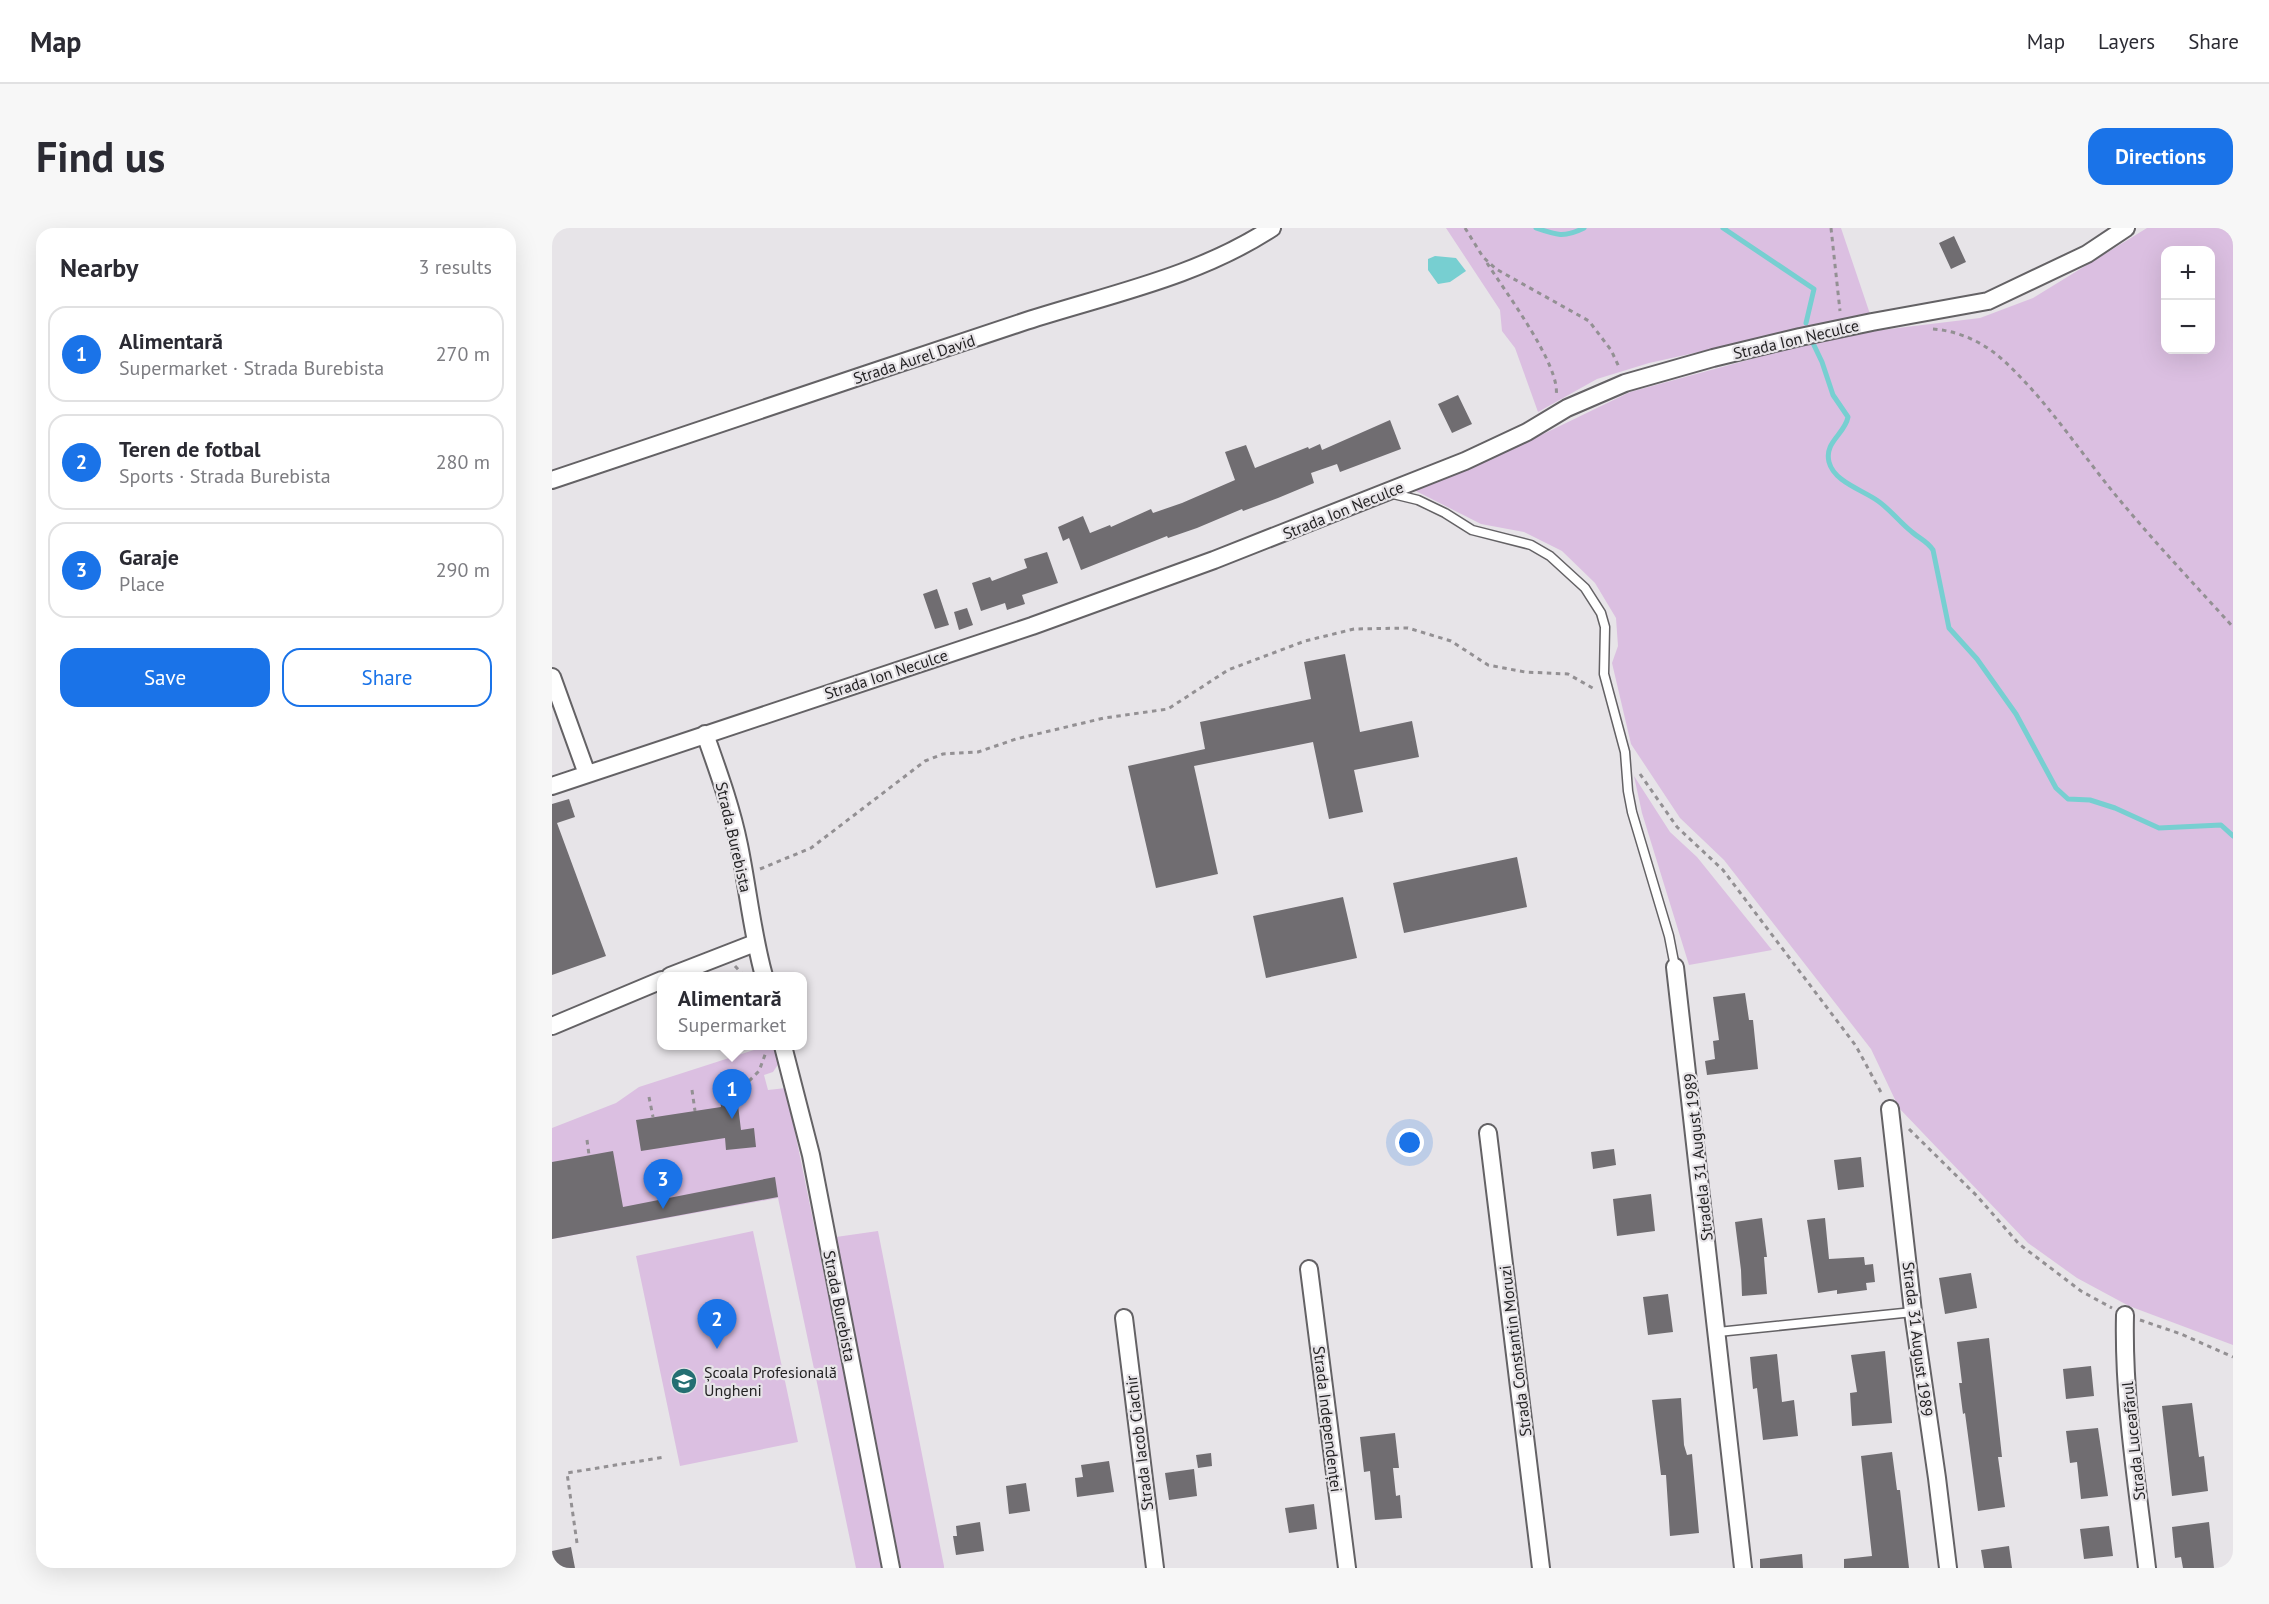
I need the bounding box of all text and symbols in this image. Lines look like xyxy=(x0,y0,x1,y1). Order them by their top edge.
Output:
text: Map xyxy=(30,23,81,60)
text: Map xyxy=(2027,28,2065,55)
text: Layers xyxy=(2098,28,2155,55)
text: Share xyxy=(2188,28,2239,55)
button: Directions xyxy=(2088,128,2233,185)
text: Find us xyxy=(36,129,165,184)
map controls xyxy=(2161,246,2215,354)
button: + xyxy=(2161,246,2215,300)
text: Nearby xyxy=(60,251,138,284)
text: 3 results xyxy=(419,254,492,280)
button: − xyxy=(2161,300,2215,354)
street label: Strada Ion Neculce xyxy=(1731,315,1861,363)
text: Alimentară xyxy=(119,327,223,355)
street label: Strada Aurel David xyxy=(850,330,978,388)
text: 1 xyxy=(76,341,87,367)
text: 270 m xyxy=(436,341,490,367)
text: Supermarket · Strada Burebista xyxy=(119,355,384,381)
text: Teren de fotbal xyxy=(119,435,261,463)
text: 2 xyxy=(76,449,87,475)
text: 280 m xyxy=(436,449,490,475)
text: Sports · Strada Burebista xyxy=(119,463,331,489)
street label: Strada Ion Neculce xyxy=(1280,477,1406,543)
text: Garaje xyxy=(119,543,179,571)
text: 3 xyxy=(76,557,87,583)
text: 290 m xyxy=(436,557,490,583)
text: Place xyxy=(119,571,165,597)
street label: Strada Ion Neculce xyxy=(822,645,950,703)
button: Save xyxy=(60,648,270,707)
button: Share xyxy=(282,648,492,707)
street label: Strada Burebista xyxy=(712,780,756,894)
popup xyxy=(657,972,807,1050)
text: Alimentară xyxy=(678,984,782,1012)
text: Supermarket xyxy=(678,1012,786,1038)
pin: 1 xyxy=(712,1070,752,1119)
street label: Stradela 31 August 1989 xyxy=(1679,1072,1717,1242)
your location xyxy=(1395,1128,1424,1157)
pin: 3 xyxy=(644,1160,682,1209)
street label: Strada Burebista xyxy=(819,1249,861,1363)
street label: Strada 31 August 1989 xyxy=(1899,1260,1937,1418)
street label: Strada Constantin Moruzi xyxy=(1495,1264,1535,1438)
pin: 2 xyxy=(698,1300,736,1349)
street label: Strada Independenței xyxy=(1309,1345,1347,1493)
place label: Școala Profesională Ungheni xyxy=(704,1362,837,1400)
school or university icon: Școala Profesională Ungheni xyxy=(669,1366,699,1396)
street label: Strada Iacob Ciachir xyxy=(1121,1374,1157,1512)
street label: Strada Luceafărul xyxy=(2117,1380,2149,1501)

